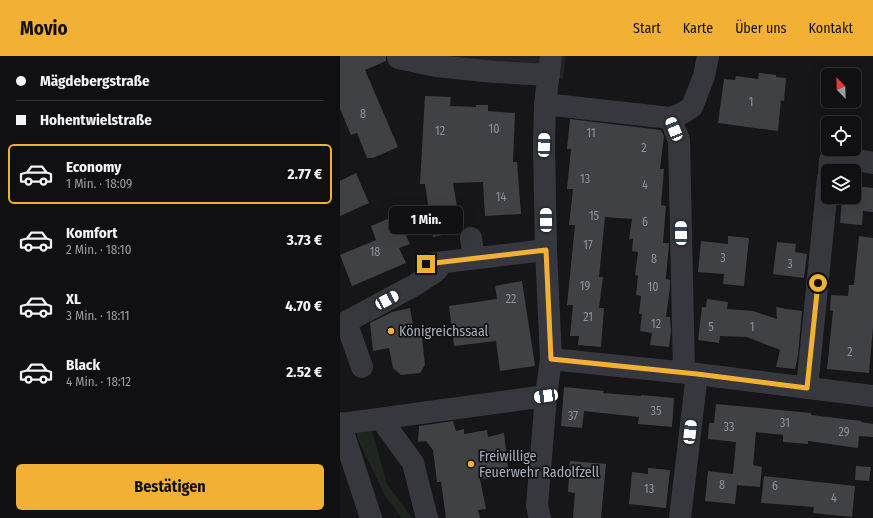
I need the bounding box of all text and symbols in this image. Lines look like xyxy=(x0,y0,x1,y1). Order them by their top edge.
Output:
text: Movio xyxy=(20,17,68,40)
text: Start xyxy=(633,20,661,37)
text: Karte xyxy=(683,20,713,37)
text: Über uns xyxy=(735,20,787,37)
text: Kontakt xyxy=(809,20,853,37)
north arrow xyxy=(821,68,861,108)
map controls xyxy=(821,68,861,204)
text: Mägdebergstraße xyxy=(40,72,150,90)
house number: 1 xyxy=(749,95,753,109)
house number: 8 xyxy=(360,107,366,121)
text: Hohentwielstraße xyxy=(40,111,152,129)
car xyxy=(664,116,684,142)
button: locate xyxy=(821,116,861,156)
house number: 10 xyxy=(489,122,499,136)
house number: 12 xyxy=(435,124,445,138)
house number: 11 xyxy=(586,126,596,140)
car xyxy=(538,133,550,157)
house number: 2 xyxy=(641,141,647,155)
icon: car xyxy=(18,156,54,192)
text: Economy xyxy=(66,158,121,176)
button: layers xyxy=(821,164,861,204)
text: 2.77 € xyxy=(288,165,322,183)
house number: 13 xyxy=(580,172,590,186)
text: 1 Min. · 18:09 xyxy=(66,176,132,191)
house number: 4 xyxy=(642,178,648,192)
house number: 14 xyxy=(496,190,506,204)
callout: 1 Min. xyxy=(389,206,463,234)
car xyxy=(540,208,552,232)
house number: 15 xyxy=(589,209,600,223)
text: 1 Min. xyxy=(411,212,441,227)
house number: 6 xyxy=(642,215,648,229)
car xyxy=(675,221,687,245)
icon: car xyxy=(18,222,54,258)
text: Komfort xyxy=(66,224,117,242)
text: 3.73 € xyxy=(287,231,322,249)
house number: 17 xyxy=(583,238,593,252)
text: 2 Min. · 18:10 xyxy=(66,242,131,257)
house number: 18 xyxy=(370,245,380,259)
house number: 3 xyxy=(720,251,726,265)
house number: 8 xyxy=(651,252,657,266)
route end xyxy=(417,255,435,273)
house number: 3 xyxy=(787,257,793,271)
route start xyxy=(809,274,827,292)
house number: 19 xyxy=(580,279,590,293)
house number: 10 xyxy=(648,280,658,294)
icon: car xyxy=(18,288,54,324)
car xyxy=(374,289,400,311)
text: XL xyxy=(66,290,81,308)
house number: 22 xyxy=(506,292,516,306)
text: 4.70 € xyxy=(285,297,322,315)
text: 3 Min. · 18:11 xyxy=(66,308,130,323)
house number: 21 xyxy=(583,310,593,324)
house number: 12 xyxy=(651,317,661,331)
house number: 5 xyxy=(708,320,714,334)
house number: 1 xyxy=(750,320,754,334)
place label: Königreichssaal xyxy=(399,323,489,340)
marker: Königreichssaal xyxy=(386,326,396,336)
house number: 2 xyxy=(847,345,853,359)
icon: car xyxy=(18,354,54,390)
text: Black xyxy=(66,356,100,374)
text: 2.52 € xyxy=(286,363,322,381)
text: 4 Min. · 18:12 xyxy=(66,374,131,389)
car xyxy=(533,388,559,404)
house number: 35 xyxy=(651,404,662,418)
house number: 37 xyxy=(568,409,578,423)
house number: 31 xyxy=(780,416,790,430)
car xyxy=(683,419,697,445)
house number: 33 xyxy=(724,420,734,434)
house number: 29 xyxy=(838,425,850,439)
place label: Freiwillige Feuerwehr Radolfzell xyxy=(479,448,599,481)
marker: Freiwillige Feuerwehr Radolfzell xyxy=(466,459,476,469)
button: Bestätigen xyxy=(16,464,324,510)
house number: 8 xyxy=(719,478,725,492)
house number: 6 xyxy=(772,479,778,493)
house number: 13 xyxy=(644,482,654,496)
house number: 4 xyxy=(831,491,837,505)

